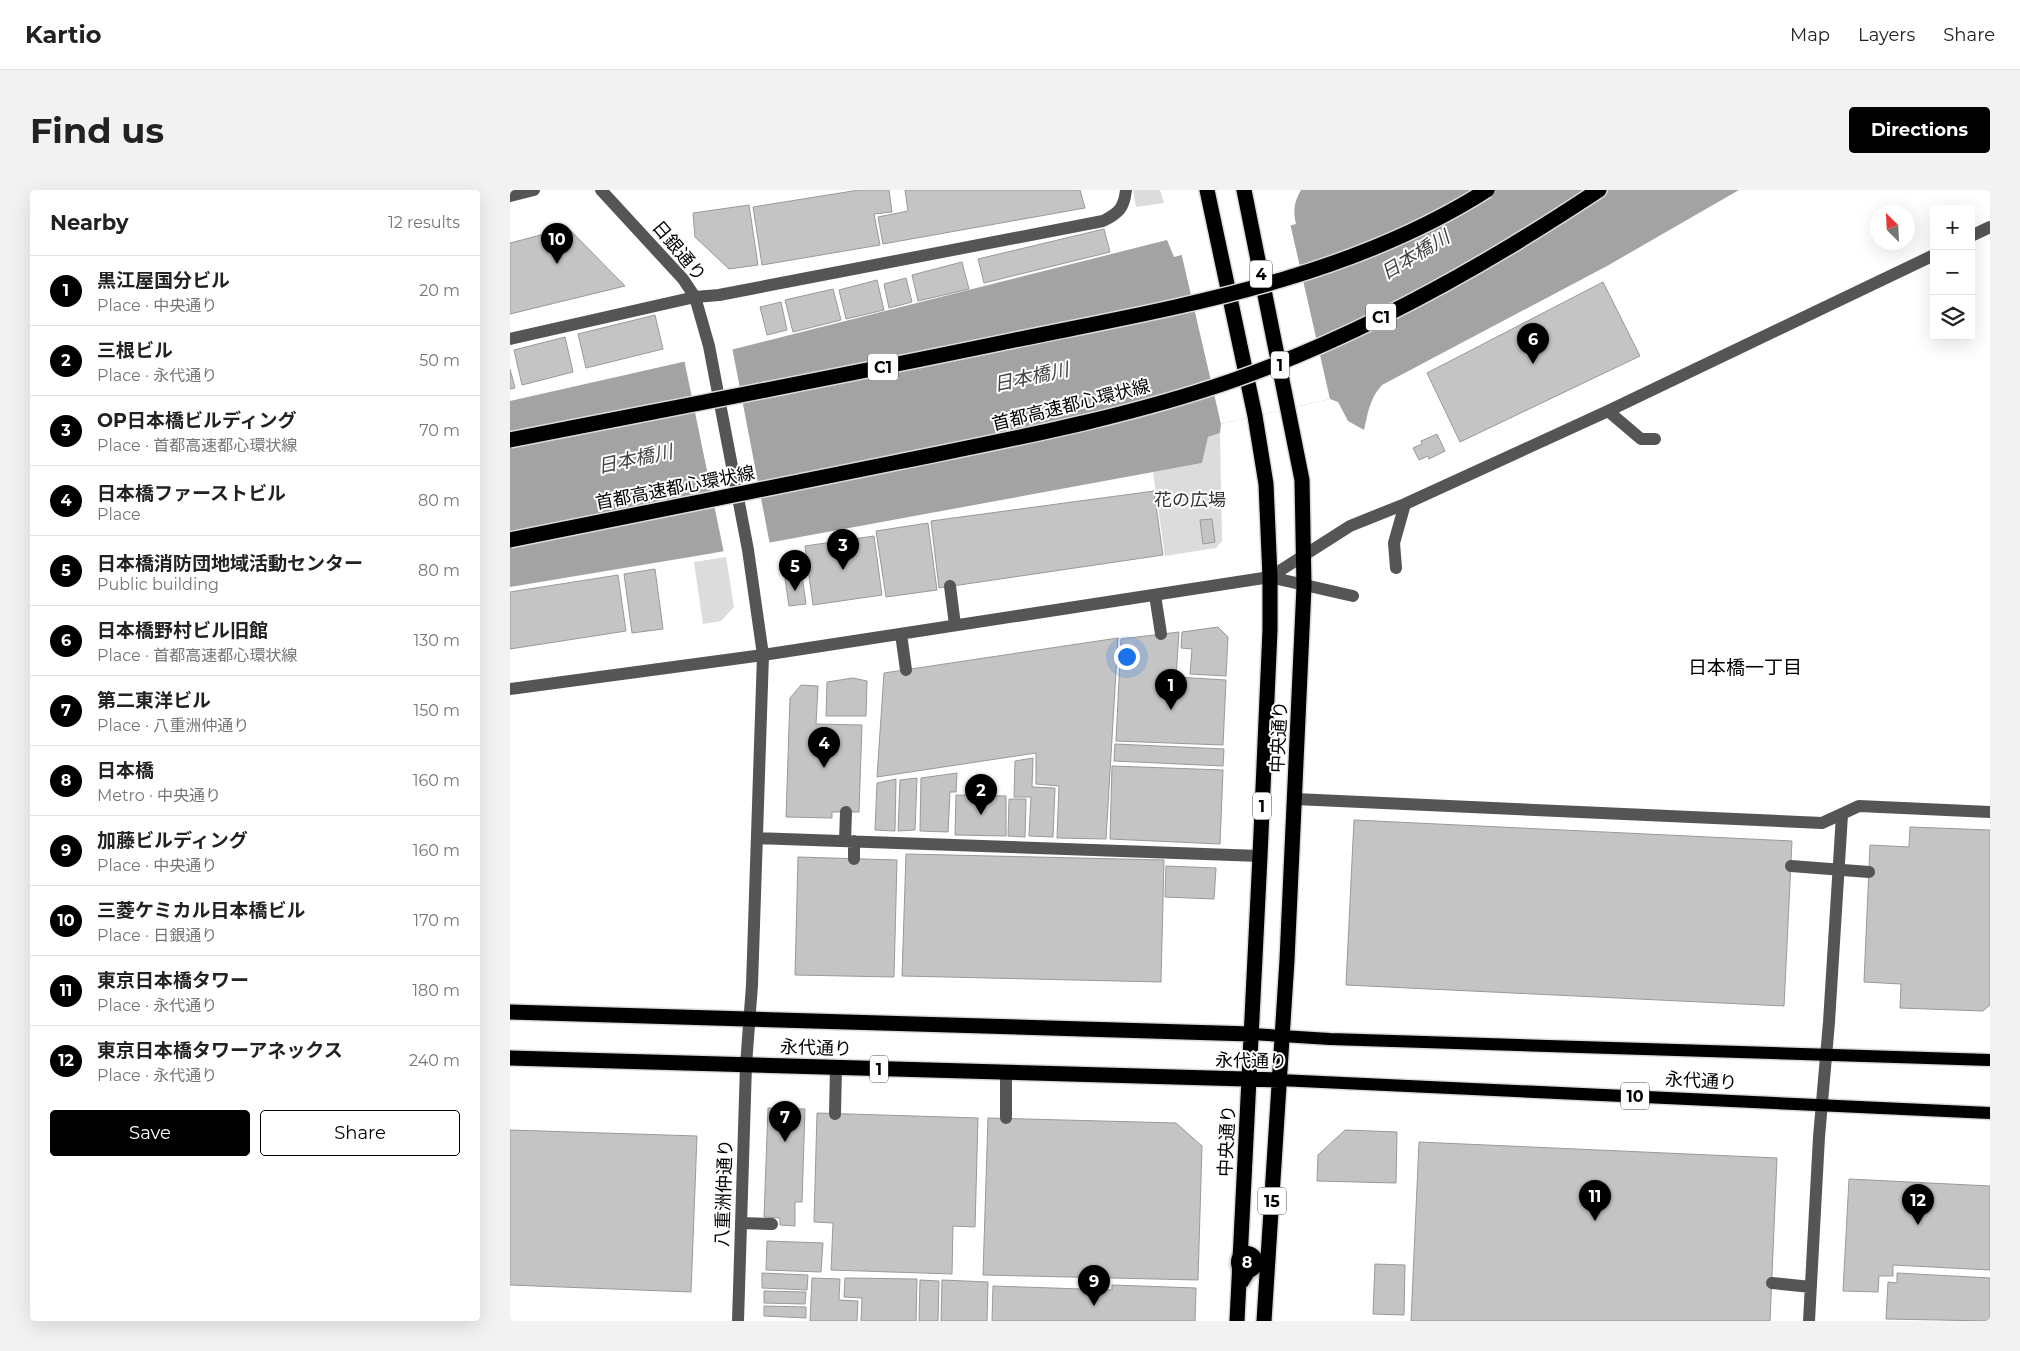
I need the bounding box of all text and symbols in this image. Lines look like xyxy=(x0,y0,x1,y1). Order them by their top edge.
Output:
text: Kartio xyxy=(25,20,101,49)
text: Map xyxy=(1790,24,1830,46)
text: Layers xyxy=(1858,24,1915,46)
text: Share xyxy=(1943,24,1995,46)
button: Directions xyxy=(1849,107,1990,153)
text: Find us xyxy=(30,109,164,152)
north arrow xyxy=(1870,205,1915,250)
map controls xyxy=(1930,205,1975,340)
button: + xyxy=(1930,205,1975,250)
text: Nearby xyxy=(50,210,129,235)
text: 12 results xyxy=(388,213,460,232)
street label: 日銀通り xyxy=(647,216,711,286)
pin: 10 xyxy=(541,223,573,264)
water label: 日本橋川 xyxy=(1376,225,1455,284)
button: − xyxy=(1930,250,1975,295)
road number: 4 xyxy=(1250,260,1272,288)
text: 黒江屋国分ビル xyxy=(97,269,230,292)
text: 1 xyxy=(63,281,69,300)
text: 20 m xyxy=(419,281,460,300)
button: layers xyxy=(1930,295,1975,340)
text: Place · 中央通り xyxy=(97,296,217,315)
road number: C1 xyxy=(1366,304,1396,330)
pin: 6 xyxy=(1517,323,1549,364)
text: 三根ビル xyxy=(97,339,173,362)
text: 2 xyxy=(61,351,71,370)
text: 50 m xyxy=(419,351,460,370)
road number: 1 xyxy=(1271,352,1289,378)
road number: C1 xyxy=(868,353,898,380)
water label: 日本橋川 xyxy=(991,357,1073,396)
text: Place · 永代通り xyxy=(97,366,217,385)
street label: 首都高速都心環状線 xyxy=(990,375,1152,435)
text: OP日本橋ビルディング xyxy=(97,409,297,432)
text: 3 xyxy=(61,421,71,440)
text: 70 m xyxy=(419,421,460,440)
text: Place · 首都高速都心環状線 xyxy=(97,436,297,455)
water label: 日本橋川 xyxy=(595,439,677,478)
street label: 首都高速都心環状線 xyxy=(593,462,757,514)
text: 日本橋ファーストビル xyxy=(97,482,286,505)
park label: 花の広場 xyxy=(1154,489,1226,511)
text: 4 xyxy=(60,491,72,510)
text: 80 m xyxy=(418,491,460,510)
text: Place xyxy=(97,505,141,524)
pin: 3 xyxy=(827,529,859,570)
pin: 5 xyxy=(779,550,811,591)
text: 日本橋消防団地域活動センター xyxy=(97,552,363,575)
text: 5 xyxy=(61,561,71,580)
text: 80 m xyxy=(418,561,460,580)
text: Public building xyxy=(97,575,219,594)
text: 日本橋野村ビル旧館 xyxy=(97,619,268,642)
text: 6 xyxy=(61,631,71,650)
text: 130 m xyxy=(413,631,460,650)
your location xyxy=(1114,644,1140,670)
text: Place · 首都高速都心環状線 xyxy=(97,646,297,665)
district label: 日本橋一丁目 xyxy=(1688,656,1802,679)
pin: 1 xyxy=(1155,669,1187,710)
text: 第二東洋ビル xyxy=(97,689,211,712)
street label: 中央通り xyxy=(1266,700,1292,774)
text: 7 xyxy=(61,701,71,720)
text: 150 m xyxy=(413,701,460,720)
text: Place · 八重洲仲通り xyxy=(97,716,249,735)
pin: 4 xyxy=(808,727,840,768)
text: 日本橋 xyxy=(97,759,154,782)
text: 8 xyxy=(61,771,71,790)
text: 160 m xyxy=(413,771,460,790)
pin: 2 xyxy=(965,774,997,815)
text: Metro · 中央通り xyxy=(97,786,221,805)
road number: 1 xyxy=(1253,792,1271,820)
text: 加藤ビルディング xyxy=(97,829,248,852)
text: 9 xyxy=(61,841,71,860)
text: 160 m xyxy=(413,841,460,860)
text: Place · 中央通り xyxy=(97,856,217,875)
text: 三菱ケミカル日本橋ビル xyxy=(97,899,305,922)
text: 10 xyxy=(57,911,75,930)
text: 170 m xyxy=(413,911,460,930)
text: Place · 日銀通り xyxy=(97,926,217,945)
text: 東京日本橋タワー xyxy=(97,969,249,992)
text: 11 xyxy=(60,981,72,1000)
text: 180 m xyxy=(412,981,460,1000)
text: Place · 永代通り xyxy=(97,996,217,1015)
street label: 永代通り xyxy=(780,1036,852,1060)
text: 東京日本橋タワーアネックス xyxy=(97,1039,343,1062)
street label: 永代通り xyxy=(1215,1049,1287,1073)
text: 12 xyxy=(58,1051,74,1070)
text: 240 m xyxy=(409,1051,460,1070)
road number: 1 xyxy=(870,1056,888,1082)
text: Place · 永代通り xyxy=(97,1066,217,1085)
street label: 永代通り xyxy=(1664,1068,1738,1094)
road number: 10 xyxy=(1621,1082,1649,1109)
pin: 7 xyxy=(769,1101,801,1142)
street label: 中央通り xyxy=(1214,1104,1240,1178)
button: Save xyxy=(50,1110,250,1156)
button: Share xyxy=(260,1110,460,1156)
street label: 八重洲仲通り xyxy=(711,1139,737,1247)
pin: 11 xyxy=(1579,1180,1611,1221)
pin: 12 xyxy=(1902,1184,1934,1225)
road number: 15 xyxy=(1258,1188,1286,1214)
pin: 8 xyxy=(1231,1246,1263,1287)
pin: 9 xyxy=(1078,1265,1110,1306)

